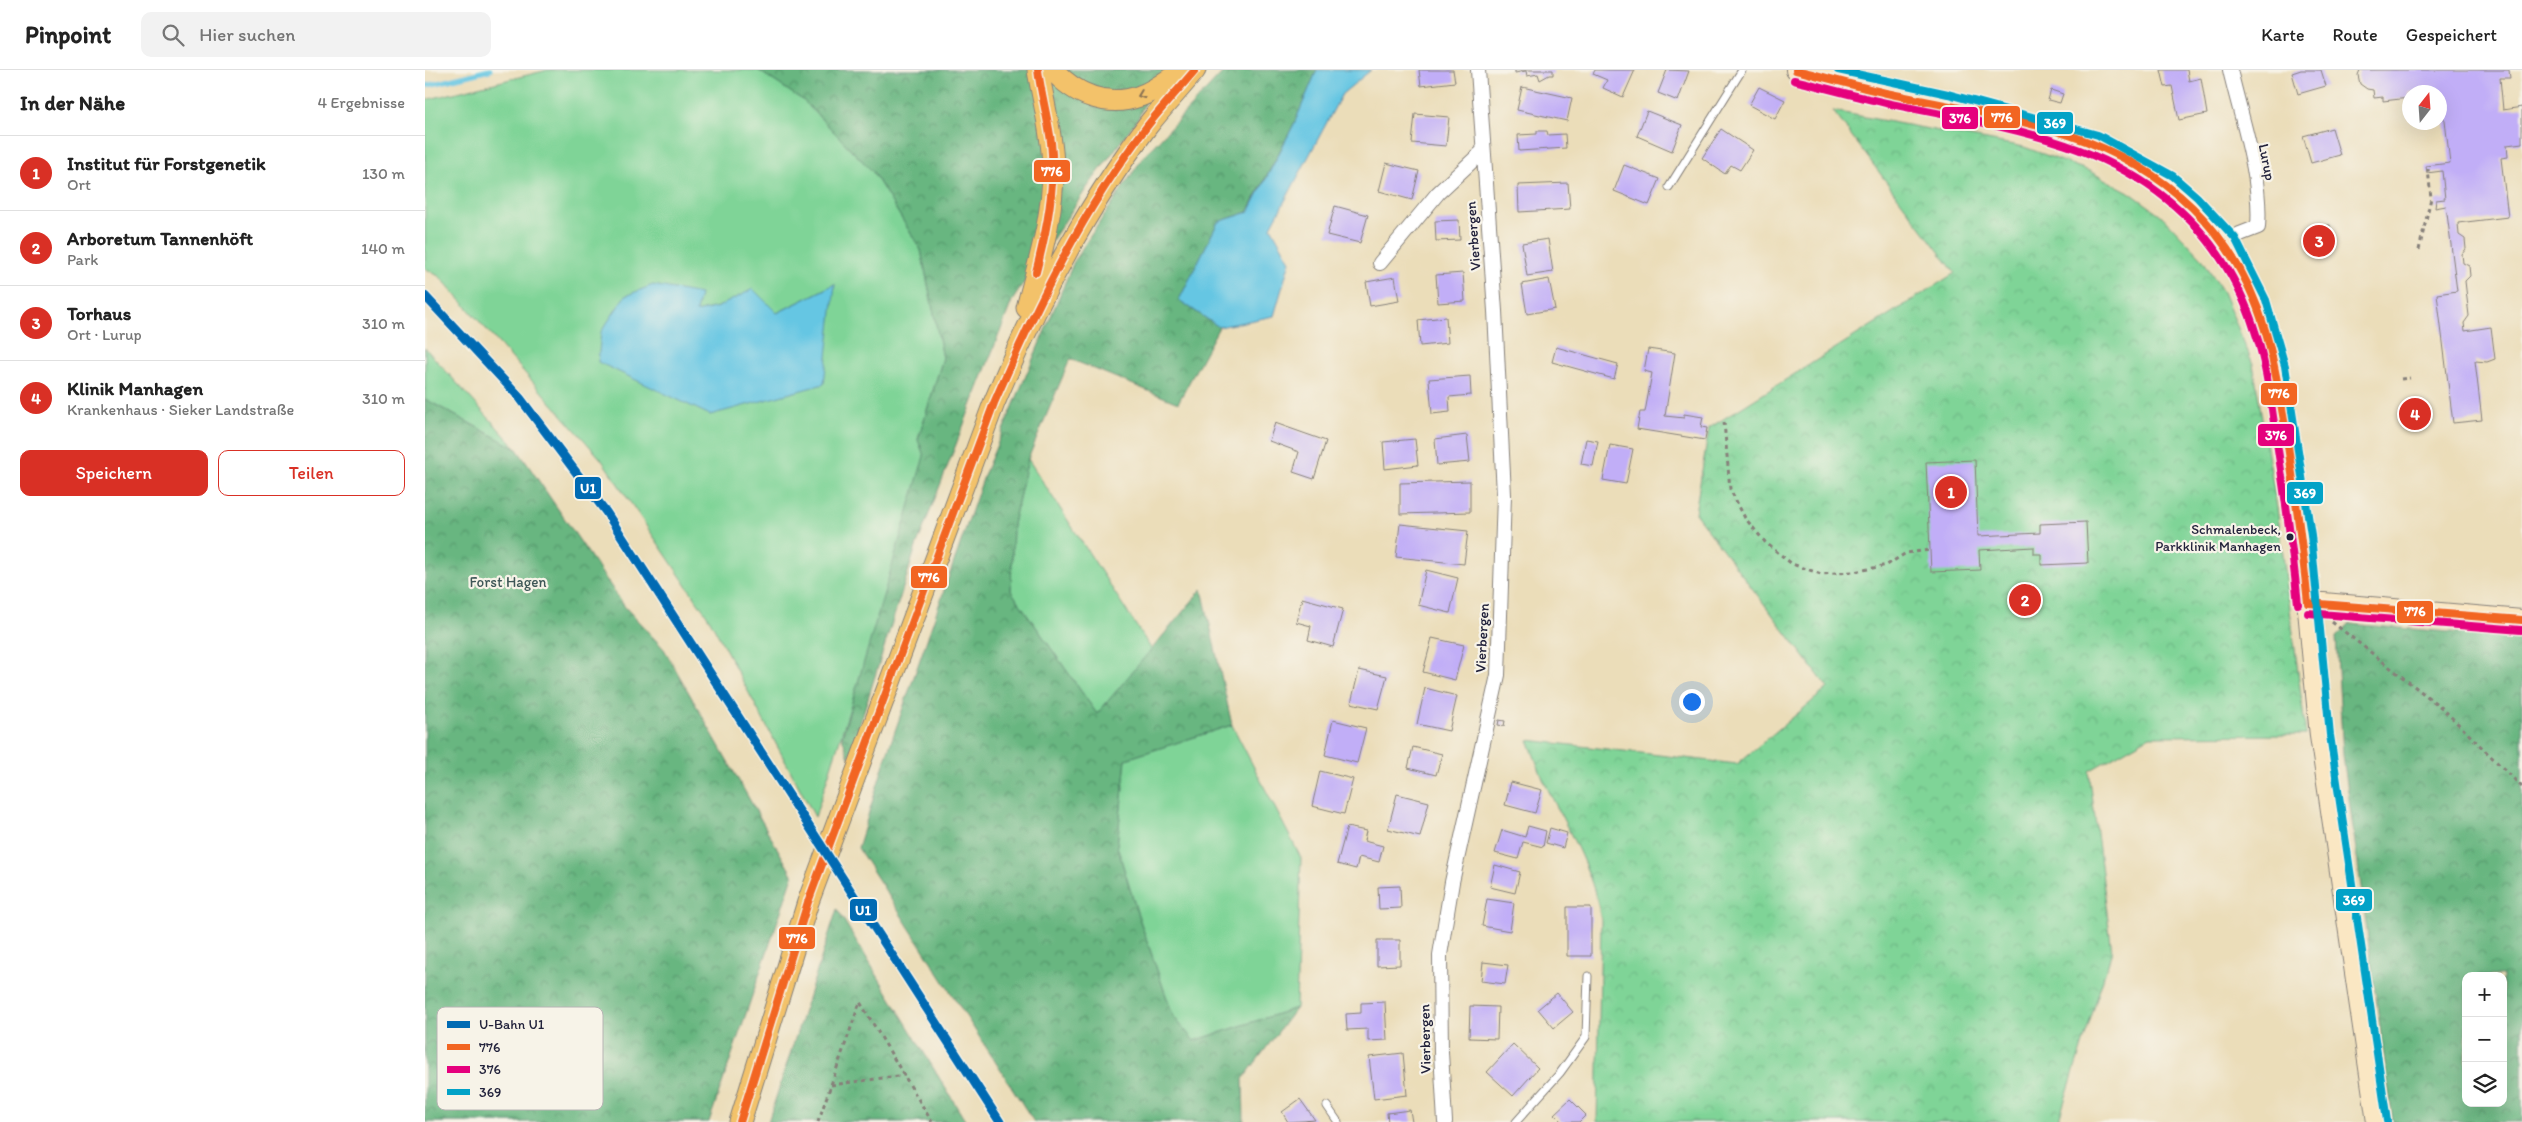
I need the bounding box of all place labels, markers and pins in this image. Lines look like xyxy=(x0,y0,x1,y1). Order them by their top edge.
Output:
pin: 3 xyxy=(2303,222,2335,260)
pin: 4 xyxy=(2399,395,2431,433)
pin: 1 xyxy=(1935,473,1967,511)
place label: Schmalenbeck, Parkklinik Manhagen xyxy=(2155,521,2281,555)
marker: Schmalenbeck, Parkklinik Manhagen xyxy=(2285,532,2295,542)
pin: 2 xyxy=(2009,581,2041,619)

